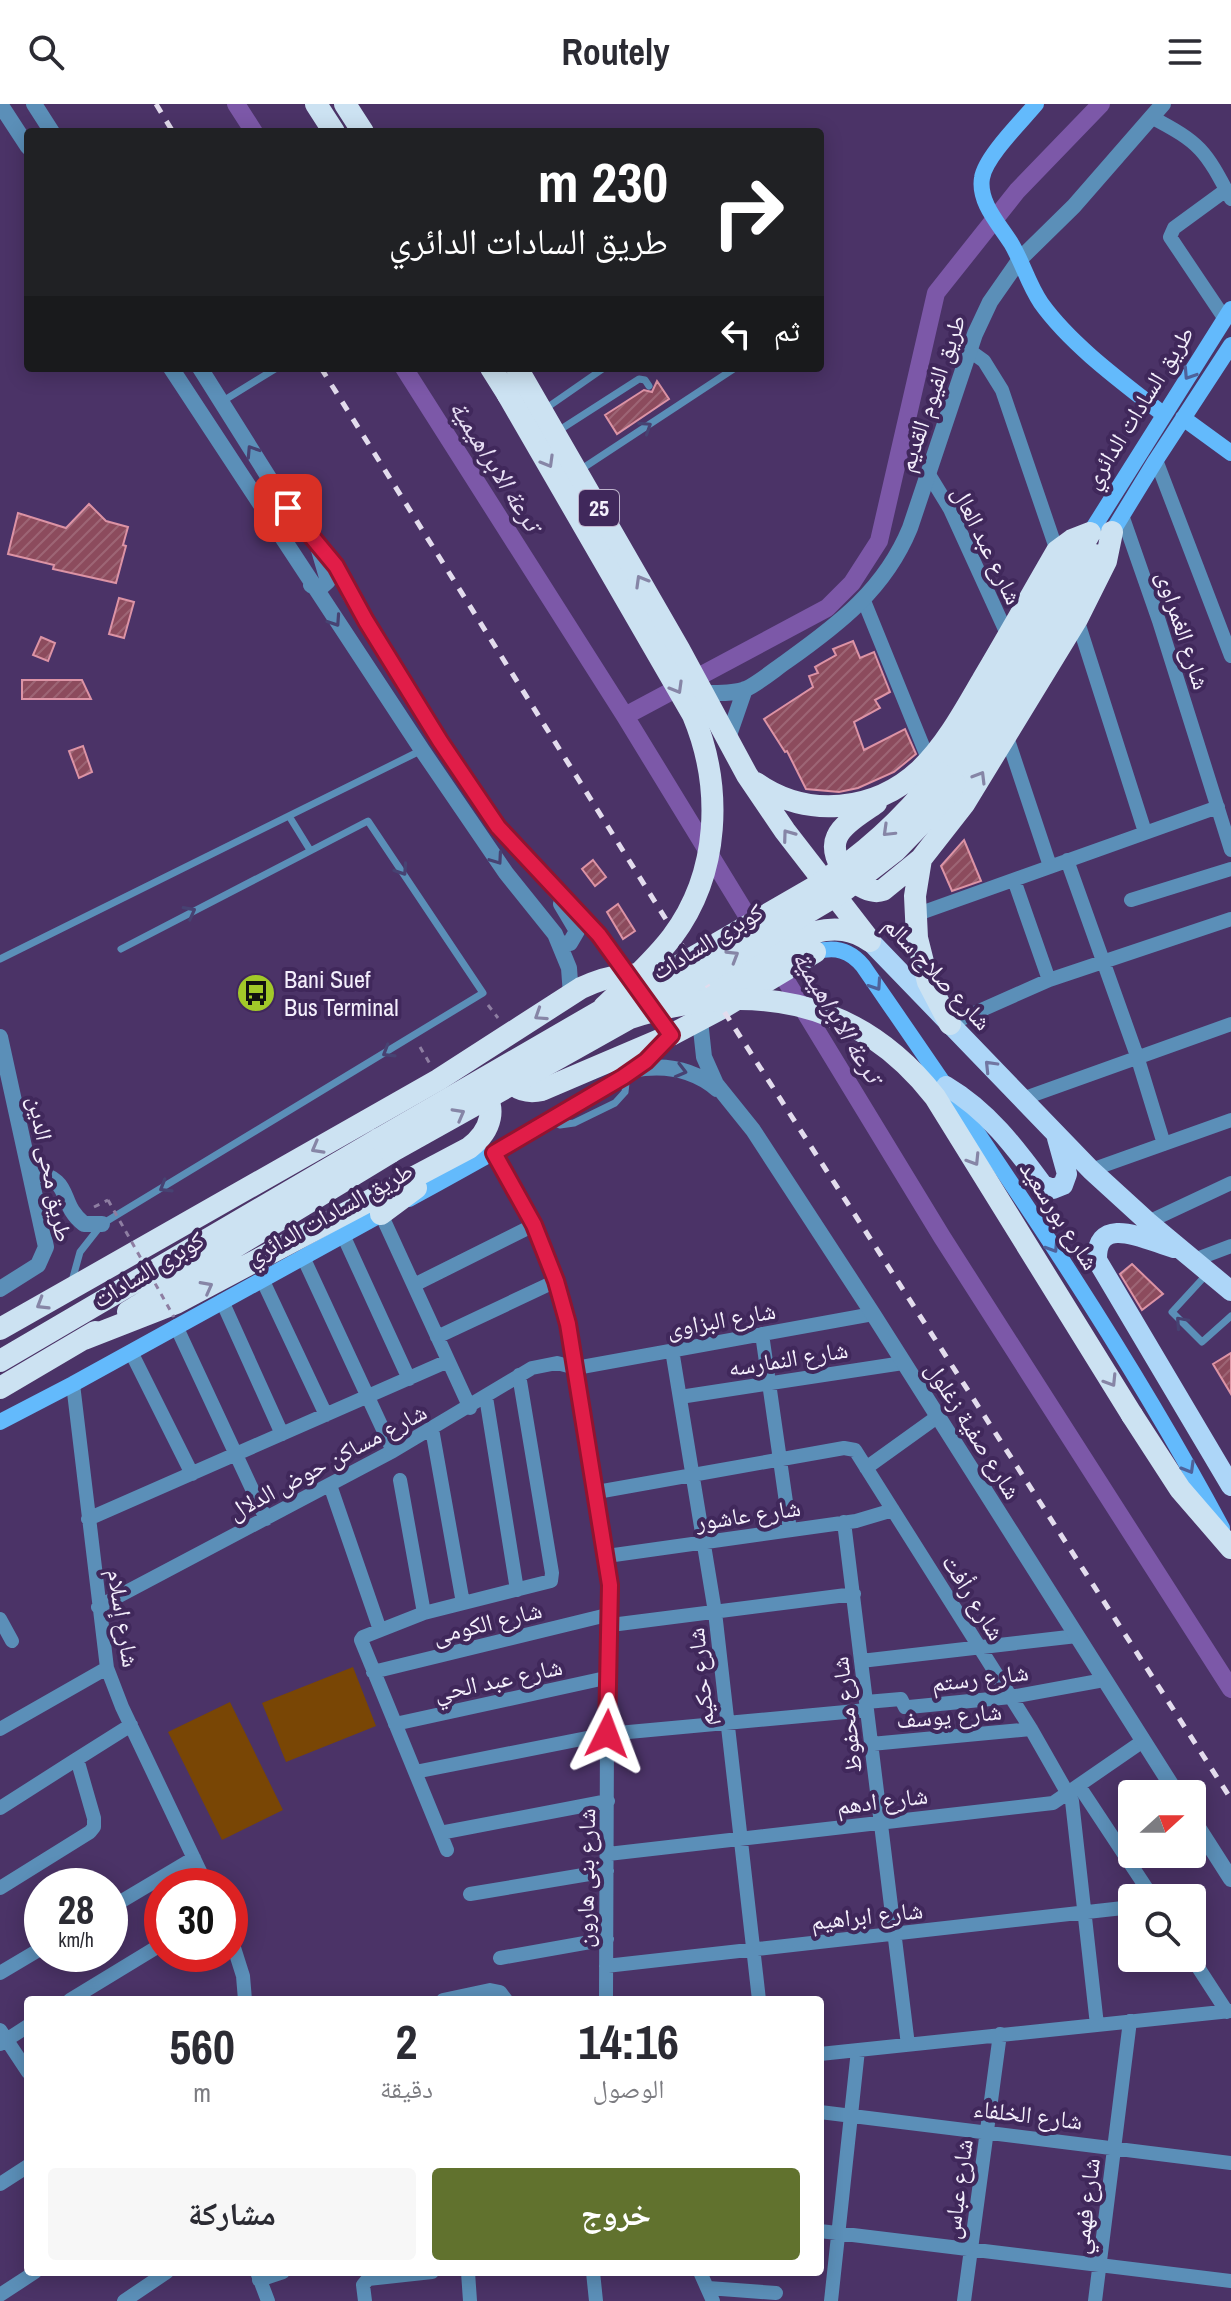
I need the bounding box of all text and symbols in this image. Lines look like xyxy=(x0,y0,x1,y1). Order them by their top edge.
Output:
text: Routely xyxy=(561,28,670,76)
icon: search xyxy=(24,30,68,74)
icon: menu xyxy=(1163,30,1207,74)
text: 230 m xyxy=(538,144,668,219)
icon: right xyxy=(696,160,800,264)
text: طريق السادات الدائري xyxy=(389,217,668,265)
text: ثم xyxy=(774,310,800,350)
street label: طريق الفيوم القديم xyxy=(889,310,974,476)
icon: left xyxy=(714,312,758,356)
street label: طريق السادات الدائري xyxy=(1075,320,1204,497)
one-way arrow xyxy=(1183,365,1198,380)
water label: ترعة الابراهيمية xyxy=(442,393,553,542)
one-way arrow xyxy=(637,422,651,437)
one-way arrow xyxy=(247,445,262,460)
one-way arrow xyxy=(538,453,554,468)
pin xyxy=(254,474,322,542)
street label: شارع عبد العال xyxy=(946,480,1030,610)
icon: arrive xyxy=(266,486,310,530)
road number: 25 xyxy=(579,490,619,526)
street label: شارع الغمراوى xyxy=(1150,566,1218,694)
one-way arrow xyxy=(635,575,650,589)
one-way arrow xyxy=(326,613,341,627)
one-way arrow xyxy=(667,679,683,694)
one-way arrow xyxy=(971,771,986,786)
one-way arrow xyxy=(883,822,897,837)
one-way arrow xyxy=(783,829,798,844)
one-way arrow xyxy=(487,851,502,865)
one-way arrow xyxy=(392,861,407,875)
street label: كوبرى السادات xyxy=(645,895,769,987)
one-way arrow xyxy=(182,907,197,922)
street label: شارع صلاح سالم xyxy=(876,909,999,1038)
water label: ترعة الابراهيمية xyxy=(785,943,894,1093)
one-way arrow xyxy=(724,950,739,966)
place label: Bani Suef Bus Terminal xyxy=(284,963,399,1023)
bus stop icon: Bani Suef Bus Terminal xyxy=(235,972,277,1014)
one-way arrow xyxy=(866,976,881,990)
one-way arrow xyxy=(535,1005,549,1020)
one-way arrow xyxy=(382,1042,397,1058)
one-way arrow xyxy=(985,1061,999,1075)
one-way arrow xyxy=(674,1062,688,1078)
street label: طريق محى الدين xyxy=(21,1093,81,1245)
one-way arrow xyxy=(451,1108,465,1124)
one-way arrow xyxy=(311,1138,326,1154)
one-way arrow xyxy=(965,1151,980,1166)
street label: طريق السادات الدائري xyxy=(240,1154,420,1276)
street label: شارع بورسعيد xyxy=(1013,1154,1107,1276)
one-way arrow xyxy=(159,1177,174,1192)
street label: كوبرى السادات xyxy=(86,1223,210,1315)
one-way arrow xyxy=(1043,1238,1059,1253)
one-way arrow xyxy=(198,1281,213,1296)
one-way arrow xyxy=(36,1294,51,1310)
street label: شارع البزاوى xyxy=(664,1294,778,1344)
one-way arrow xyxy=(1176,1317,1191,1331)
street label: شارع النمارسه xyxy=(726,1333,850,1383)
street label: شارع صفية زغلول xyxy=(919,1355,1029,1505)
one-way arrow xyxy=(1102,1372,1117,1387)
street label: شارع مساكن حوض الدلال xyxy=(222,1395,432,1527)
one-way arrow xyxy=(1179,1460,1195,1474)
street label: شارع عاشور xyxy=(693,1491,803,1537)
street label: شارع رأفت xyxy=(935,1548,1013,1646)
street label: شارع إسلام xyxy=(99,1567,148,1670)
street label: شارع الكومى xyxy=(429,1593,545,1651)
street label: شارع حكيم xyxy=(679,1626,722,1728)
street label: شارع عبد الحي xyxy=(431,1650,566,1712)
street label: شارع محفوظ xyxy=(823,1655,869,1775)
street label: شارع رستم xyxy=(930,1655,1030,1700)
position arrow xyxy=(565,1692,649,1776)
street label: شارع يوسف xyxy=(895,1694,1003,1736)
street label: شارع ادهم xyxy=(835,1779,930,1822)
north arrow xyxy=(1118,1780,1206,1868)
map controls xyxy=(1118,1780,1206,1972)
street label: شارع بنى هارون xyxy=(568,1808,602,1948)
speed limit sign: 30 xyxy=(144,1868,248,1972)
text: 28 xyxy=(58,1883,94,1936)
button: search xyxy=(1118,1884,1206,1972)
street label: شارع ابراهيم xyxy=(809,1893,925,1938)
text: km/h xyxy=(58,1926,94,1953)
text: 2 xyxy=(396,2009,417,2074)
text: 14:16 xyxy=(578,2009,679,2074)
text: 560 xyxy=(169,2014,235,2079)
text: دقيقة xyxy=(380,2071,433,2106)
text: الوصول xyxy=(592,2071,664,2106)
text: m xyxy=(193,2075,211,2110)
street label: شارع الخلفاء xyxy=(972,2091,1084,2137)
street label: شارع عباس xyxy=(934,2137,980,2241)
street label: شارع فهمي xyxy=(1063,2156,1111,2256)
button: مشاركة xyxy=(48,2168,416,2260)
button: خروج xyxy=(432,2168,800,2260)

